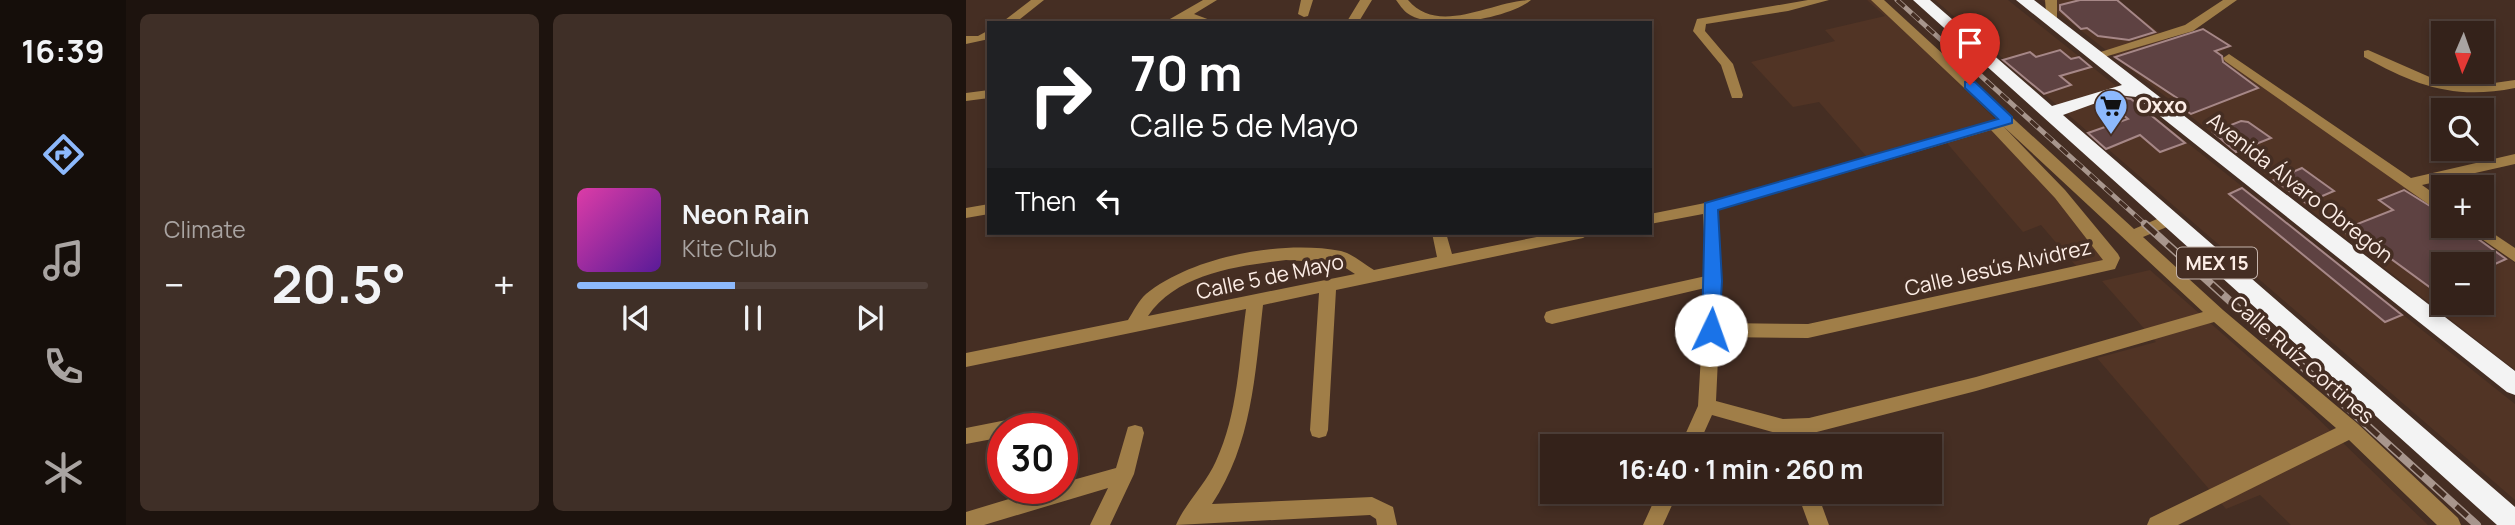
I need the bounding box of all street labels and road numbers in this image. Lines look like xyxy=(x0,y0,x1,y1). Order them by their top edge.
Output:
street label: Avenida Álvaro Obregón xyxy=(2202,106,2399,269)
street label: Calle Jesús Alvidrez xyxy=(1902,232,2094,302)
street label: Calle 5 de Mayo xyxy=(1194,247,1346,305)
road number: MEX 15 xyxy=(2177,247,2257,278)
street label: Calle Ruíz Cortines xyxy=(2224,289,2381,430)

